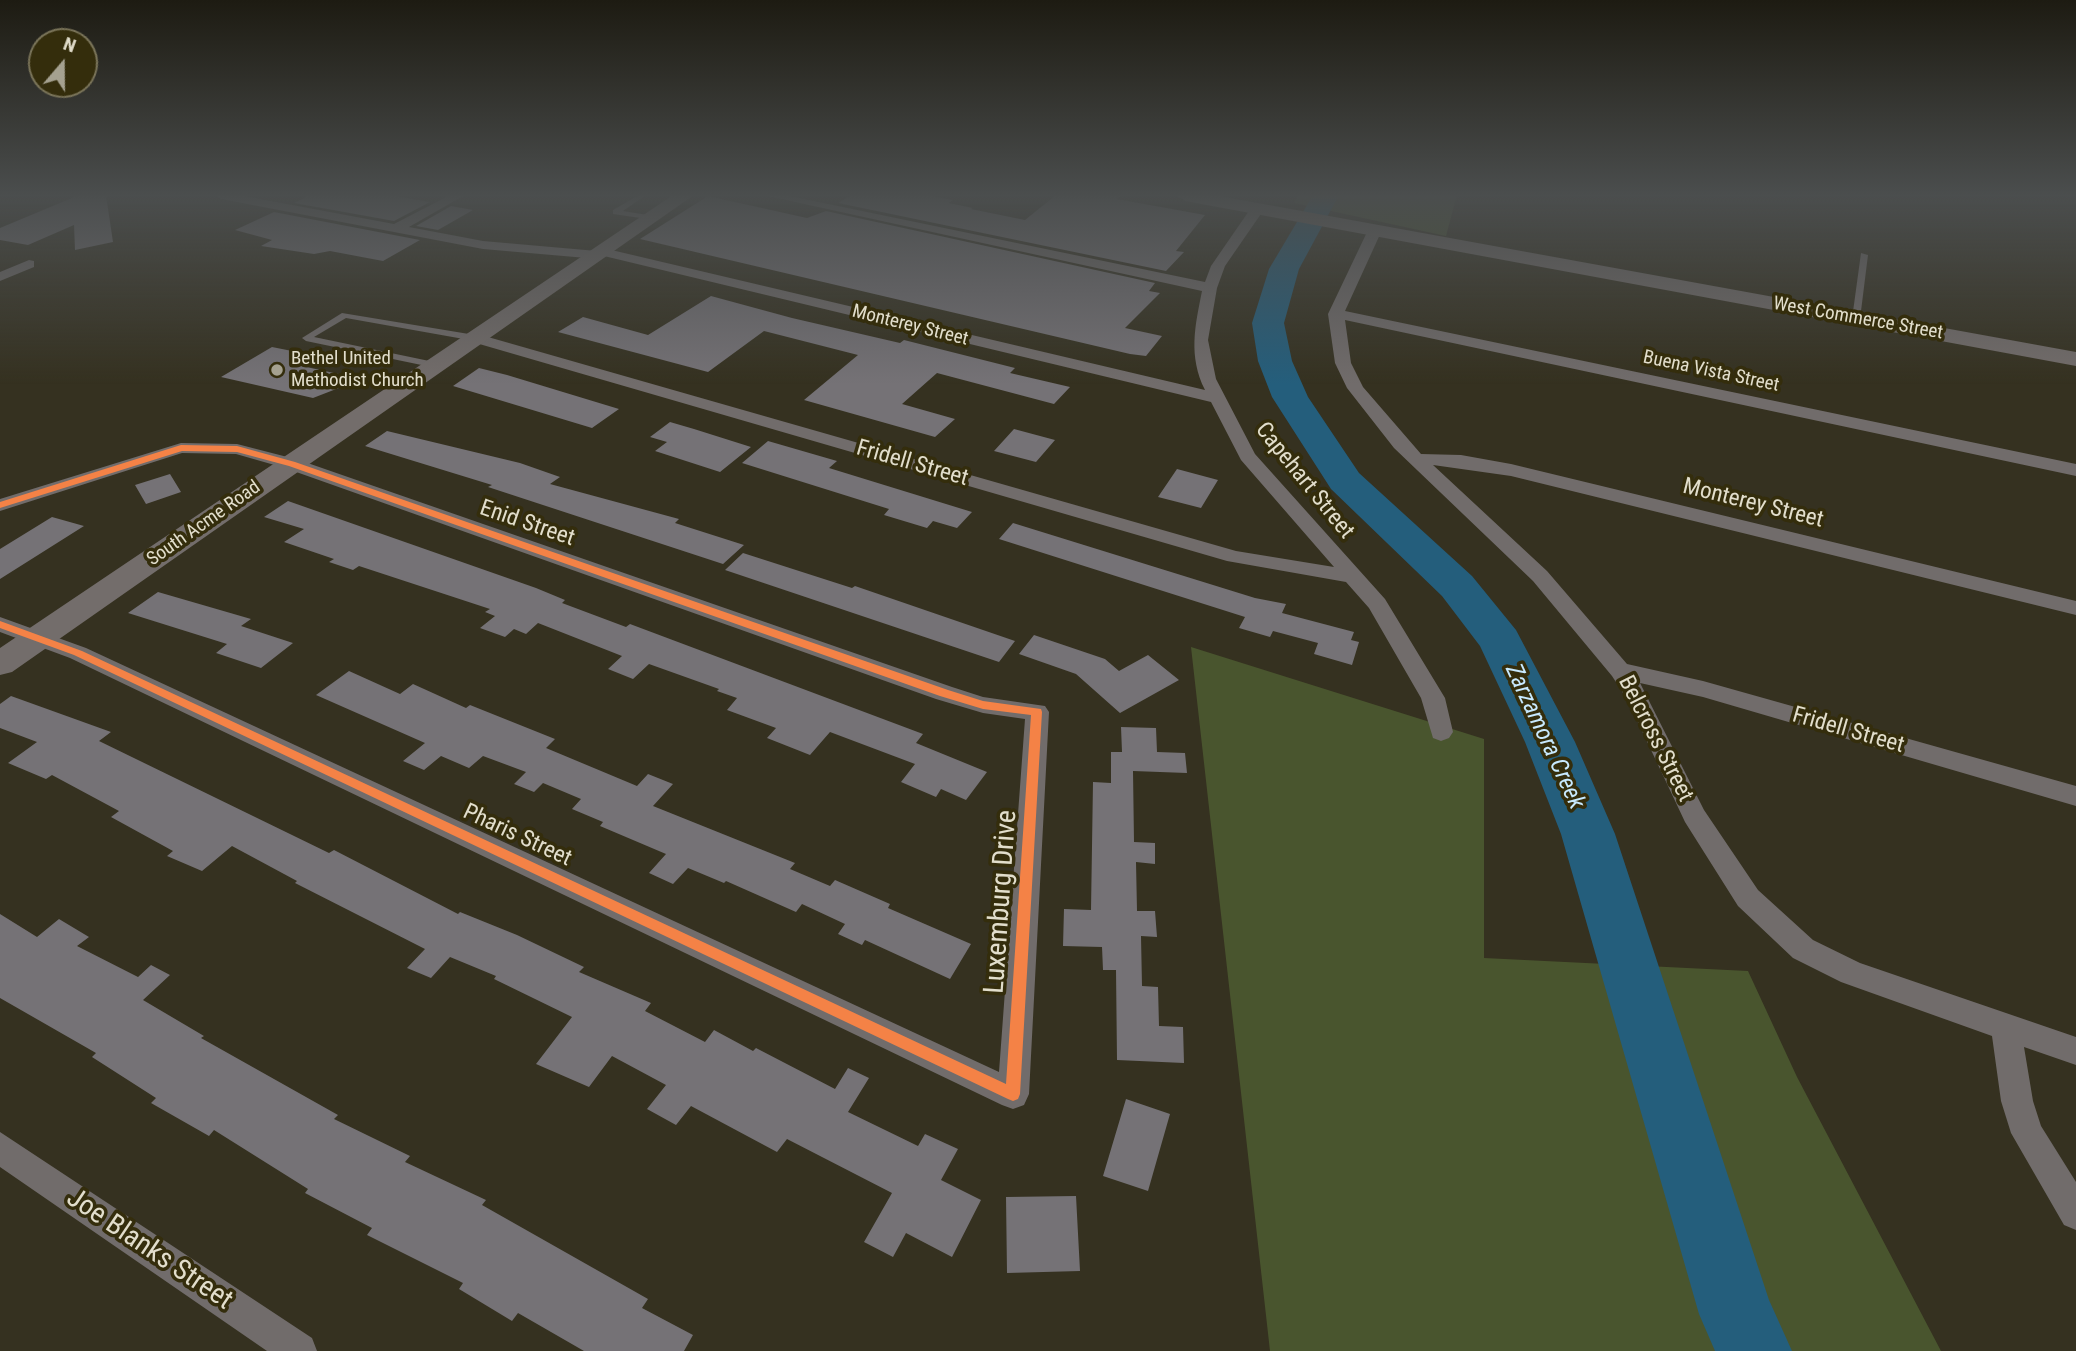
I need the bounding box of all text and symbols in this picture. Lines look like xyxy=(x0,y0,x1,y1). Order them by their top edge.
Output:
north arrow xyxy=(28,28,98,98)
text: N xyxy=(60,32,79,57)
street label: West Commerce Street xyxy=(1771,293,1945,345)
street label: Monterey Street xyxy=(850,301,970,351)
street label: Buena Vista Street xyxy=(1641,346,1781,398)
place label: Bethel United Methodist Church xyxy=(291,348,424,392)
marker: Bethel United Methodist Church xyxy=(269,362,285,378)
street label: Capehart Street xyxy=(1249,417,1359,545)
street label: Fridell Street xyxy=(853,435,971,493)
street label: Monterey Street xyxy=(1680,473,1826,535)
street label: South Acme Road xyxy=(143,476,265,572)
street label: Enid Street xyxy=(476,495,578,553)
water label: Zarzamora Creek xyxy=(1498,660,1590,814)
street label: Belcross Street xyxy=(1611,671,1699,807)
street label: Fridell Street xyxy=(1789,702,1907,760)
street label: Pharis Street xyxy=(458,799,576,873)
street label: Luxemburg Drive xyxy=(979,809,1025,995)
street label: Joe Blanks Street xyxy=(59,1182,239,1318)

